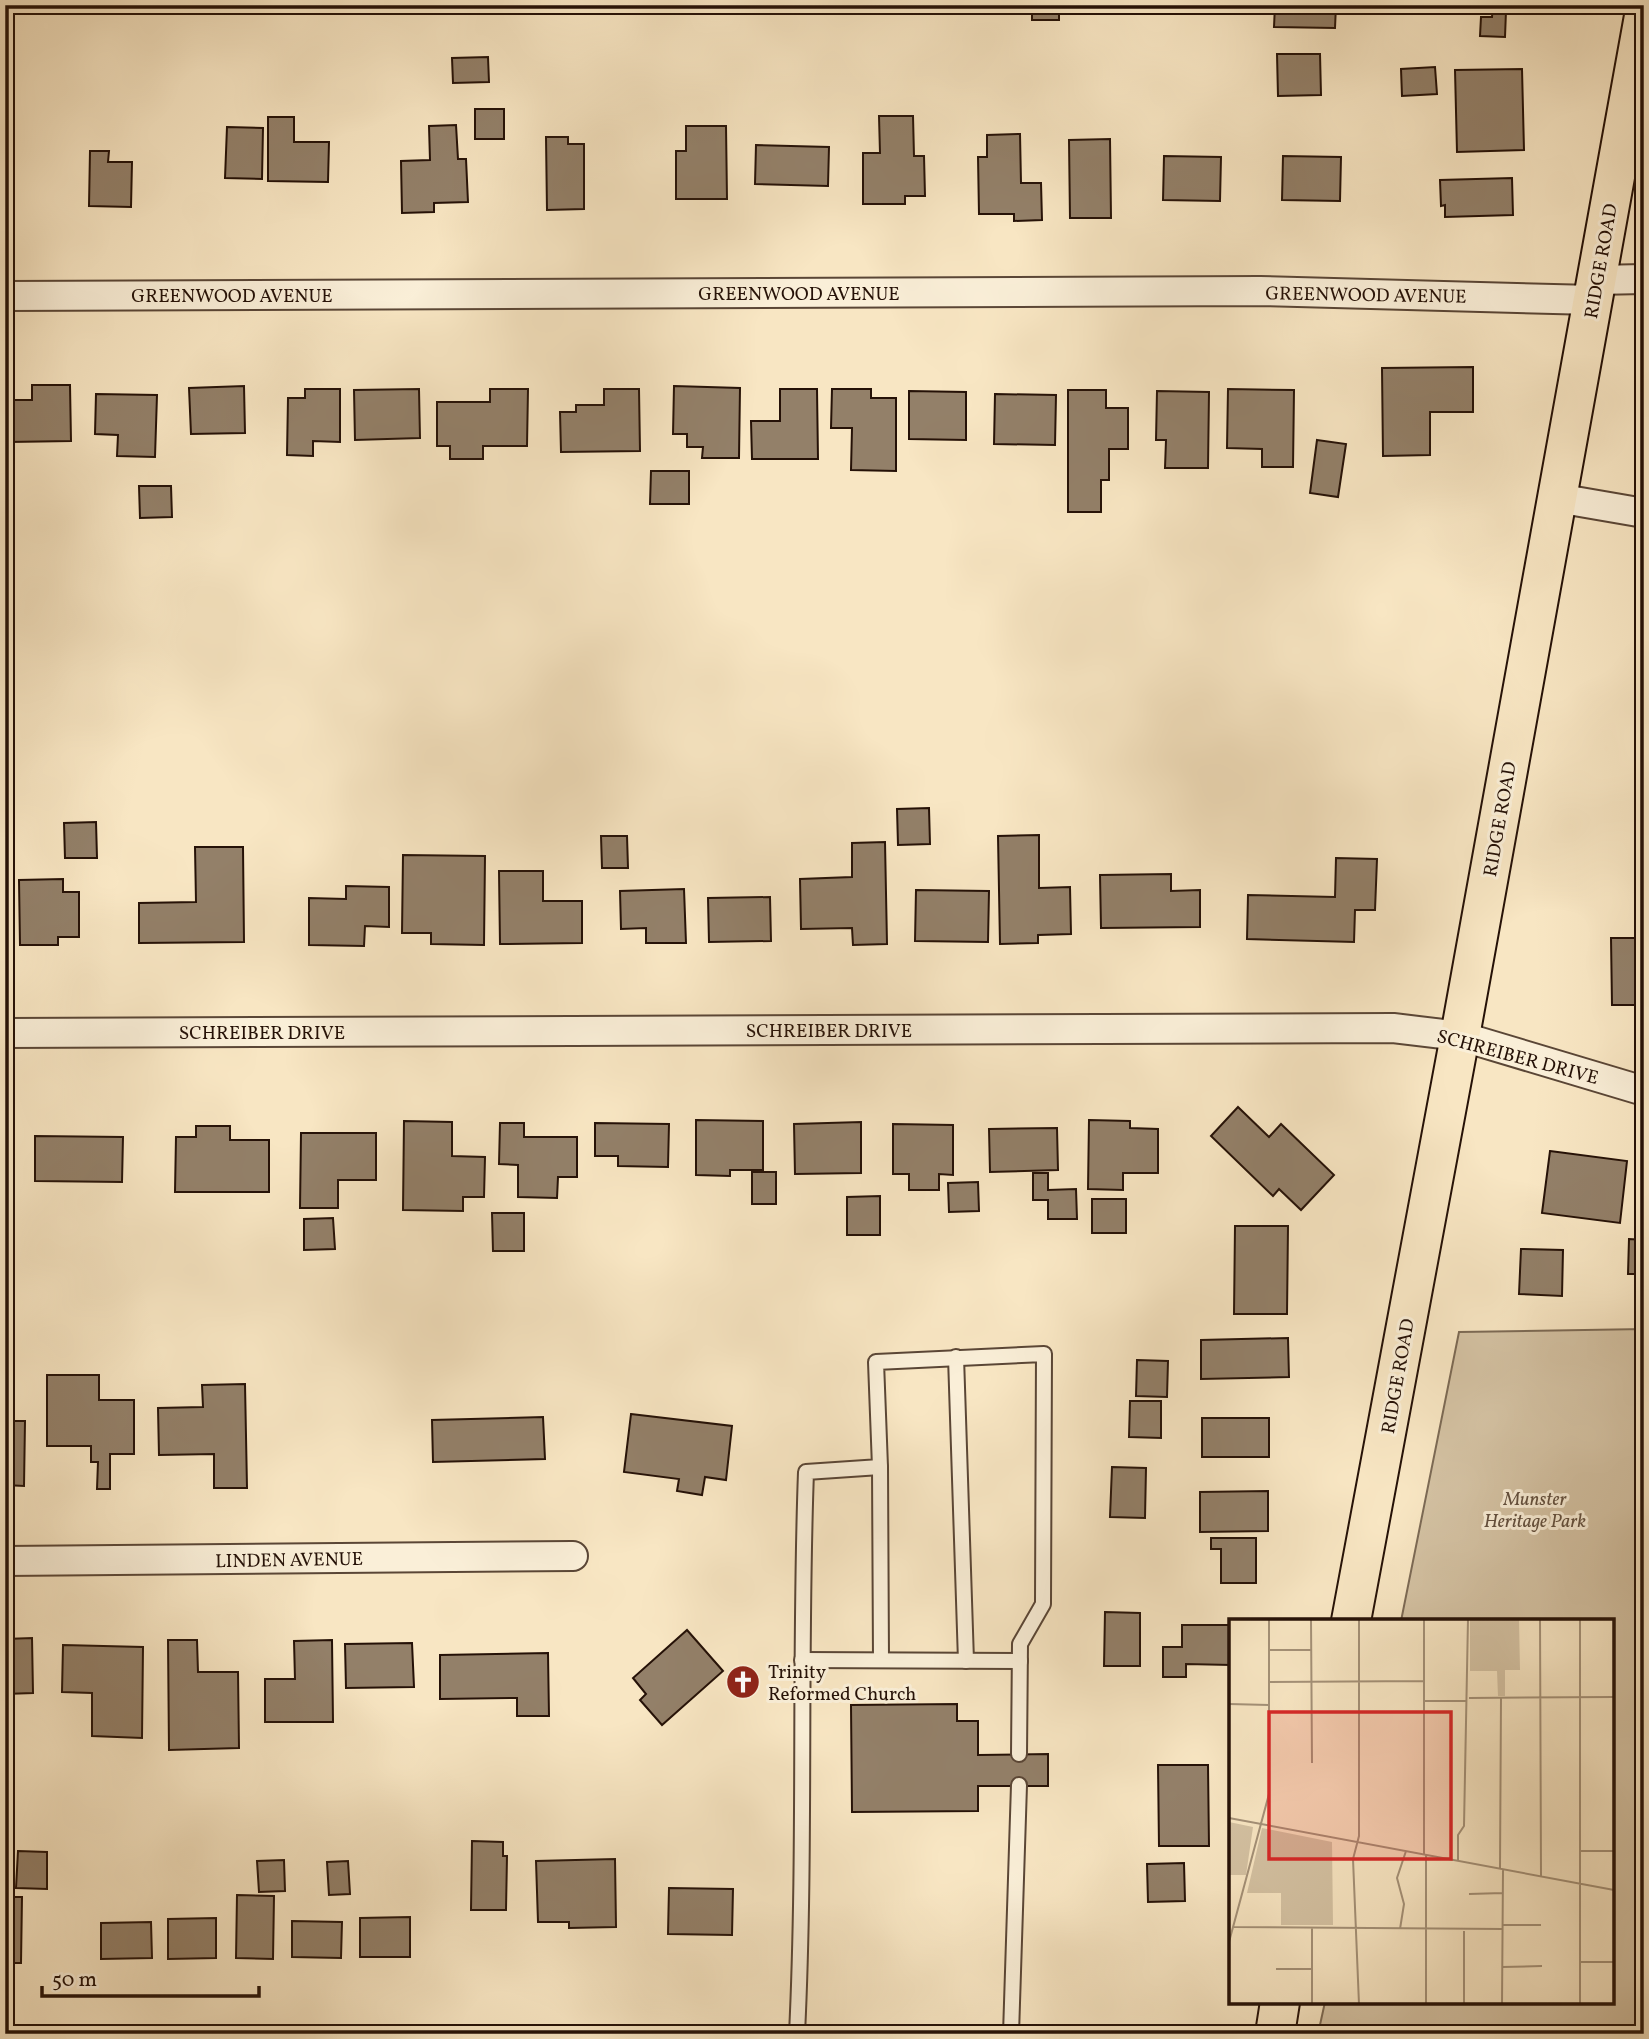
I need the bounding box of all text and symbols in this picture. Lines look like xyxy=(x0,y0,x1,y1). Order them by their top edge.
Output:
street label: RIDGE ROAD xyxy=(1579,202,1625,321)
street label: GREENWOOD AVENUE xyxy=(1265,281,1467,311)
street label: GREENWOOD AVENUE xyxy=(698,282,900,308)
street label: GREENWOOD AVENUE xyxy=(131,284,333,310)
street label: RIDGE ROAD xyxy=(1478,760,1524,879)
street label: SCHREIBER DRIVE xyxy=(746,1019,912,1045)
street label: SCHREIBER DRIVE xyxy=(179,1021,345,1047)
street label: SCHREIBER DRIVE xyxy=(1434,1024,1601,1092)
street label: RIDGE ROAD xyxy=(1376,1317,1422,1436)
park label: Munster Heritage Park xyxy=(1484,1487,1586,1535)
street label: LINDEN AVENUE xyxy=(215,1547,363,1575)
inset map xyxy=(1229,1619,1614,2004)
place label: Trinity Reformed Church xyxy=(768,1660,916,1708)
church icon: Trinity Reformed Church xyxy=(724,1663,762,1701)
scale bar xyxy=(42,1955,259,1999)
text: 50 m xyxy=(52,1966,97,1995)

